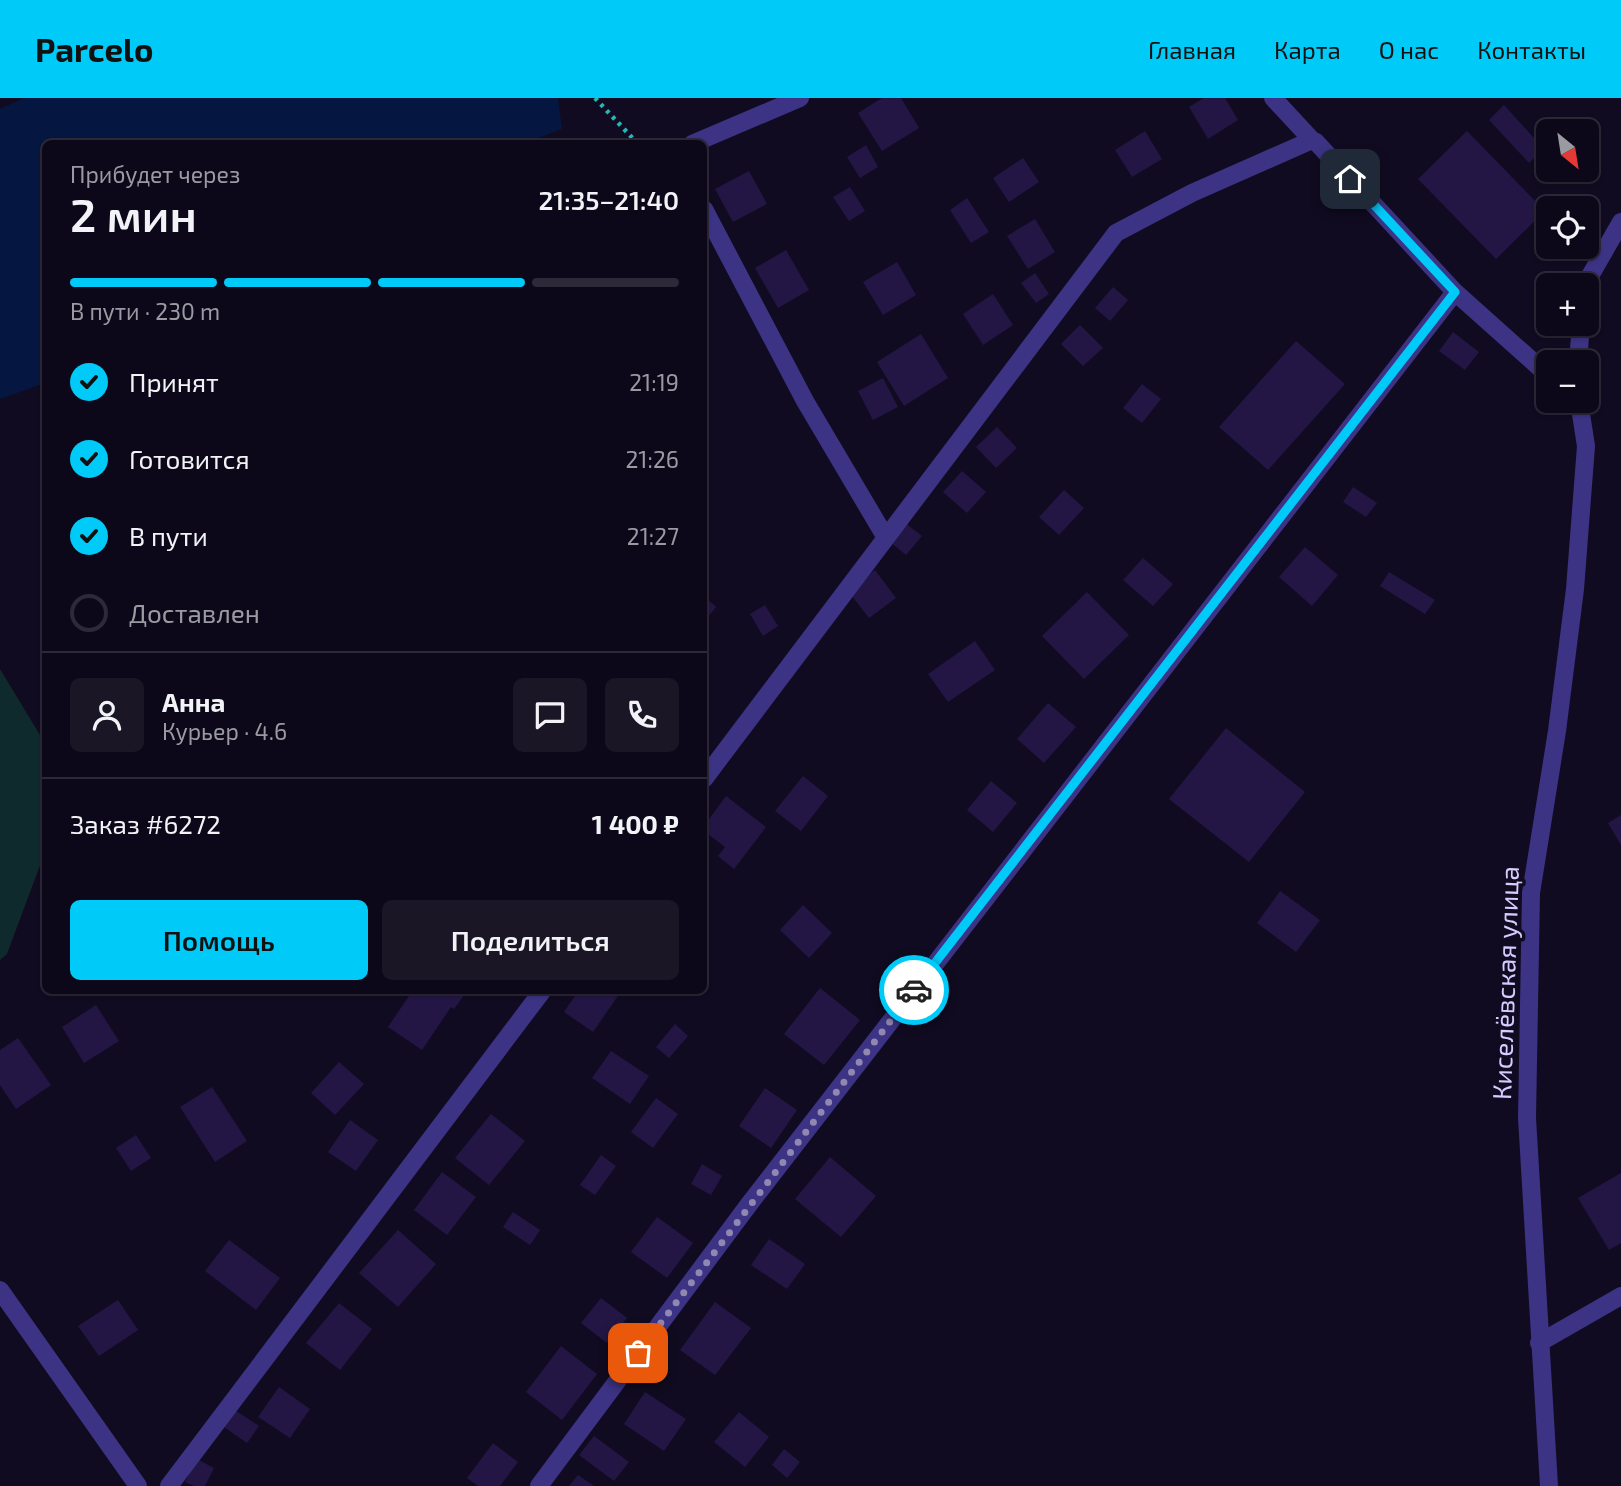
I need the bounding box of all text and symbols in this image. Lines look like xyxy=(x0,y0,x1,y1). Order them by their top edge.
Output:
text: Parcelo xyxy=(35,29,153,69)
text: Главная xyxy=(1148,35,1236,64)
text: Карта xyxy=(1274,35,1341,64)
text: О нас xyxy=(1379,35,1439,64)
text: Контакты xyxy=(1477,35,1586,64)
north arrow xyxy=(1536,119,1600,182)
map controls xyxy=(1536,119,1599,413)
pin xyxy=(1320,149,1380,209)
text: Прибудет через xyxy=(70,160,240,188)
icon: home xyxy=(1331,160,1369,198)
text: 21:35–21:40 xyxy=(538,184,679,215)
text: 2 мин xyxy=(70,186,197,241)
button: locate xyxy=(1536,196,1599,259)
button: + xyxy=(1536,273,1599,336)
text: В пути · 230 m xyxy=(70,297,220,325)
button: − xyxy=(1536,350,1599,413)
icon: check xyxy=(70,363,108,401)
text: Принят xyxy=(129,366,219,397)
text: 21:19 xyxy=(629,368,679,396)
icon: check xyxy=(70,440,108,478)
text: Готовится xyxy=(129,443,250,474)
text: 21:26 xyxy=(625,445,679,473)
icon: check xyxy=(70,517,108,555)
text: В пути xyxy=(129,520,208,551)
text: 21:27 xyxy=(627,522,679,550)
text: Доставлен xyxy=(129,597,260,628)
button: person xyxy=(70,678,144,752)
button: chat xyxy=(513,678,587,752)
button: phone xyxy=(605,678,679,752)
text: Анна xyxy=(162,686,225,717)
text: Курьер · 4.6 xyxy=(162,717,287,745)
text: Заказ #6272 xyxy=(70,808,221,839)
text: 1 400 ₽ xyxy=(592,808,679,839)
street label: Киселёвская улица xyxy=(1485,865,1525,1101)
button: Помощь xyxy=(70,900,368,980)
button: Поделиться xyxy=(382,900,679,980)
courier xyxy=(879,955,949,1025)
icon: car xyxy=(895,971,933,1009)
pin xyxy=(608,1323,668,1383)
icon: bag xyxy=(619,1334,657,1372)

